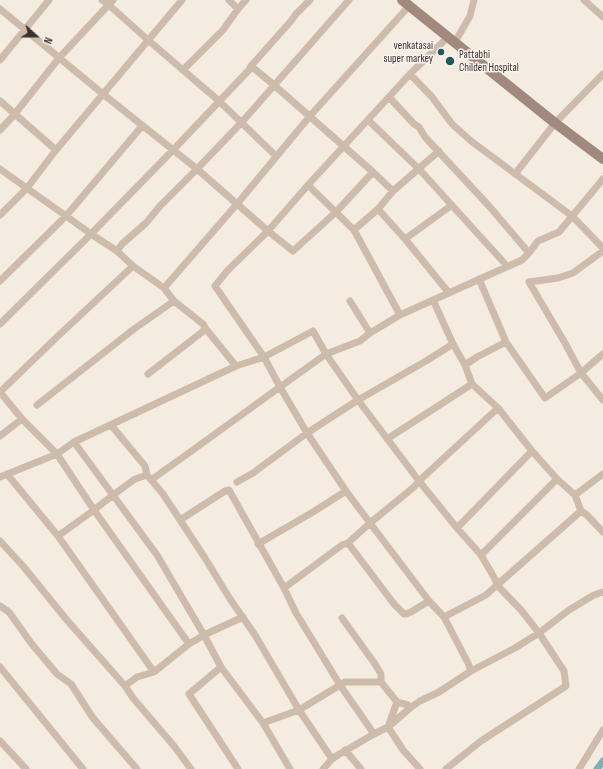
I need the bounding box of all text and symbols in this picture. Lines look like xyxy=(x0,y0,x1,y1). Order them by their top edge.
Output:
north arrow xyxy=(16,16,56,56)
text: N xyxy=(41,35,55,46)
place label: venkatasai super markey xyxy=(384,39,433,65)
marker: venkatasai super markey xyxy=(436,47,446,57)
place label: Pattabhi Childen Hospital xyxy=(459,48,519,74)
marker: Pattabhi Childen Hospital xyxy=(444,55,456,67)

